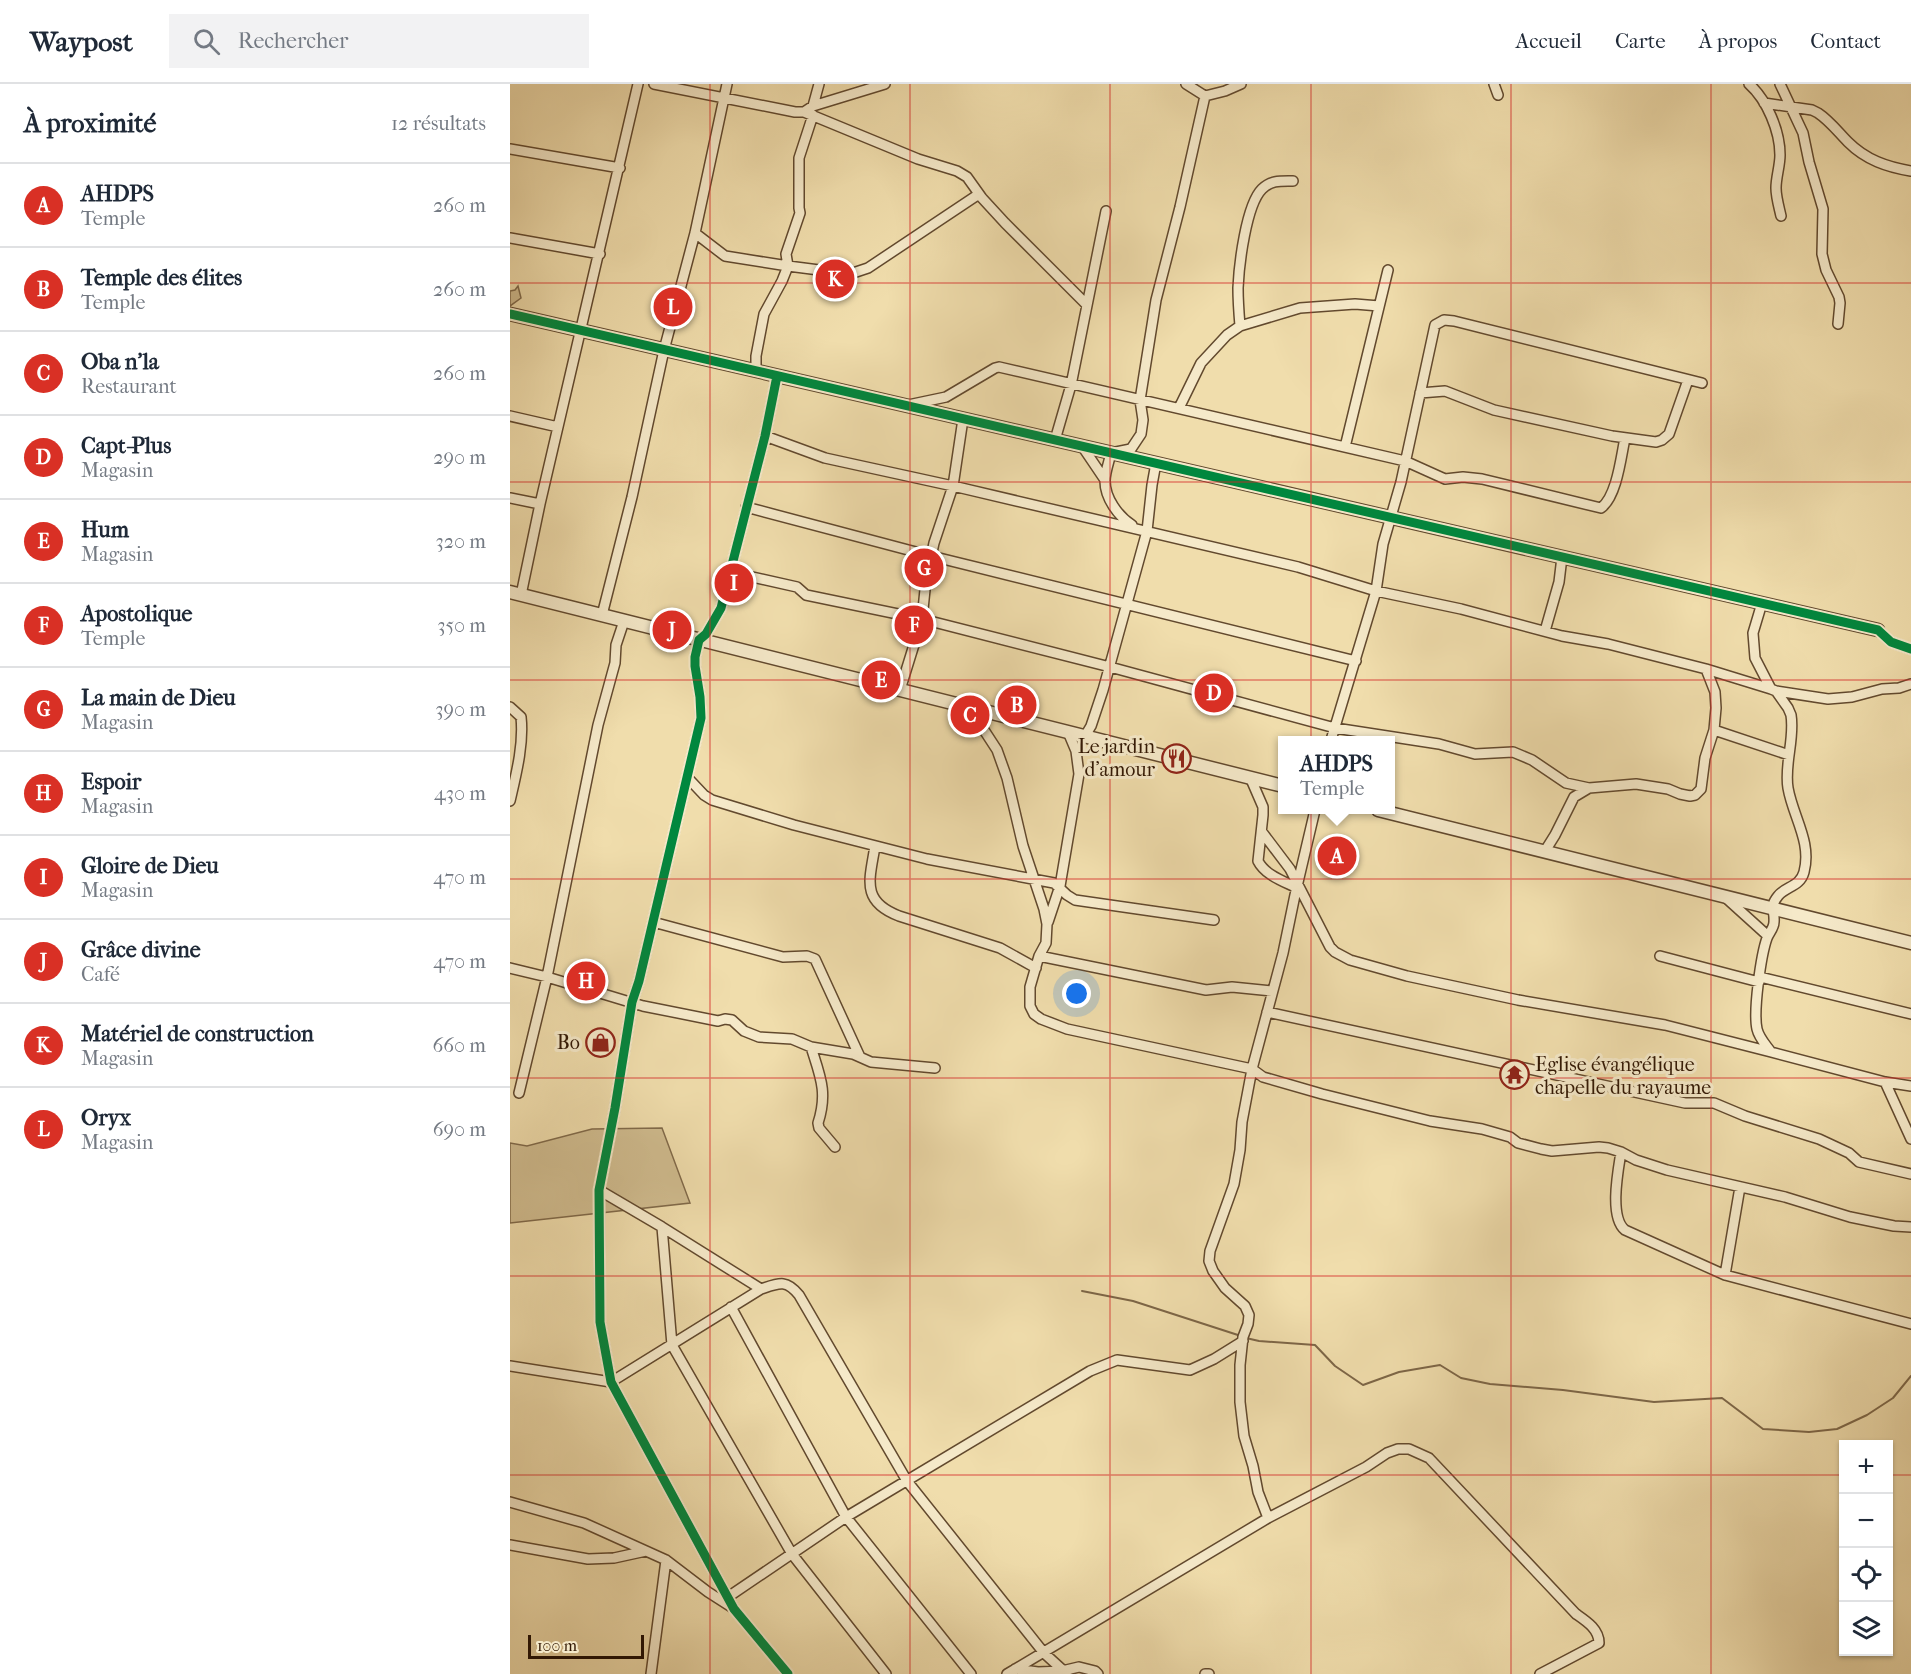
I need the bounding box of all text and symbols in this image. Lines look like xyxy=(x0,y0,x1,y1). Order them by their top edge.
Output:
search box xyxy=(169,14,589,68)
text: Waypost xyxy=(30,25,133,58)
icon: search xyxy=(190,25,223,58)
text: Rechercher xyxy=(238,28,348,54)
text: Accueil xyxy=(1516,29,1582,53)
text: Carte xyxy=(1615,29,1666,53)
text: À propos xyxy=(1699,29,1777,53)
text: Contact xyxy=(1810,29,1881,53)
text: À proximité xyxy=(24,108,156,139)
text: 12 résultats xyxy=(391,112,486,135)
text: AHDPS xyxy=(81,181,154,207)
text: A xyxy=(37,194,50,217)
text: 260 m xyxy=(433,194,486,217)
text: Temple xyxy=(81,207,145,230)
pin: K xyxy=(816,256,854,302)
text: Temple des élites xyxy=(81,265,242,291)
text: B xyxy=(37,278,50,301)
text: 260 m xyxy=(433,278,486,301)
pin: L xyxy=(654,284,692,330)
text: Temple xyxy=(81,291,145,314)
text: Oba n'la xyxy=(81,349,159,375)
text: C xyxy=(37,362,50,385)
text: 260 m xyxy=(433,362,486,385)
text: Restaurant xyxy=(81,375,177,398)
text: Capt-Plus xyxy=(81,433,171,459)
text: D xyxy=(36,446,51,469)
text: 290 m xyxy=(433,446,486,469)
text: Magasin xyxy=(81,459,153,482)
text: Hum xyxy=(81,517,129,543)
text: E xyxy=(37,530,50,553)
text: 320 m xyxy=(436,530,486,553)
text: Magasin xyxy=(81,543,153,566)
pin: G xyxy=(904,546,944,590)
pin: I xyxy=(714,560,754,606)
text: Apostolique xyxy=(81,601,192,627)
pin: F xyxy=(894,602,934,648)
pin: J xyxy=(652,608,692,652)
text: F xyxy=(38,614,49,637)
text: 350 m xyxy=(437,614,486,637)
text: Temple xyxy=(81,627,145,650)
pin: E xyxy=(862,658,901,702)
pin: D xyxy=(1194,670,1234,716)
pin: B xyxy=(998,682,1036,728)
text: La main de Dieu xyxy=(81,685,236,711)
pin: C xyxy=(950,692,990,738)
text: G xyxy=(36,698,51,721)
text: 390 m xyxy=(435,698,486,721)
text: Magasin xyxy=(81,711,153,734)
place label: Le jardin d'amour xyxy=(1078,735,1155,781)
popup xyxy=(1278,736,1395,814)
restaurant icon: Le jardin d'amour xyxy=(1160,742,1192,774)
text: AHDPS xyxy=(1300,751,1373,777)
text: Espoir xyxy=(81,769,141,795)
text: Temple xyxy=(1300,777,1364,800)
text: H xyxy=(36,782,51,805)
text: 430 m xyxy=(434,782,486,805)
text: Magasin xyxy=(81,795,153,818)
pin: A xyxy=(1318,834,1356,878)
text: Gloire de Dieu xyxy=(81,853,219,879)
text: I xyxy=(40,866,47,889)
text: 470 m xyxy=(433,866,486,889)
text: Magasin xyxy=(81,879,153,902)
text: Grâce divine xyxy=(81,937,201,963)
text: J xyxy=(40,950,47,973)
text: 470 m xyxy=(433,950,486,973)
pin: H xyxy=(566,958,606,1004)
text: Café xyxy=(81,963,120,986)
your location xyxy=(1062,979,1091,1008)
text: Matériel de construction xyxy=(81,1021,314,1047)
shop icon: Bo xyxy=(585,1026,617,1058)
place label: Bo xyxy=(557,1031,580,1054)
text: K xyxy=(36,1034,51,1057)
text: 660 m xyxy=(432,1034,486,1057)
text: Magasin xyxy=(81,1047,153,1070)
place label: Eglise évangélique chapelle du rayaume xyxy=(1535,1053,1711,1099)
temple icon: Eglise évangélique chapelle du rayaume xyxy=(1498,1059,1530,1091)
text: Oryx xyxy=(81,1105,131,1131)
text: L xyxy=(37,1118,50,1141)
text: 690 m xyxy=(433,1118,486,1141)
text: Magasin xyxy=(81,1131,153,1154)
map controls xyxy=(1839,1440,1893,1656)
button: + xyxy=(1839,1440,1893,1494)
button: − xyxy=(1839,1494,1893,1548)
button: locate xyxy=(1839,1548,1893,1602)
button: layers xyxy=(1839,1602,1893,1656)
scale bar xyxy=(528,1632,644,1660)
text: 100 m xyxy=(537,1636,577,1655)

